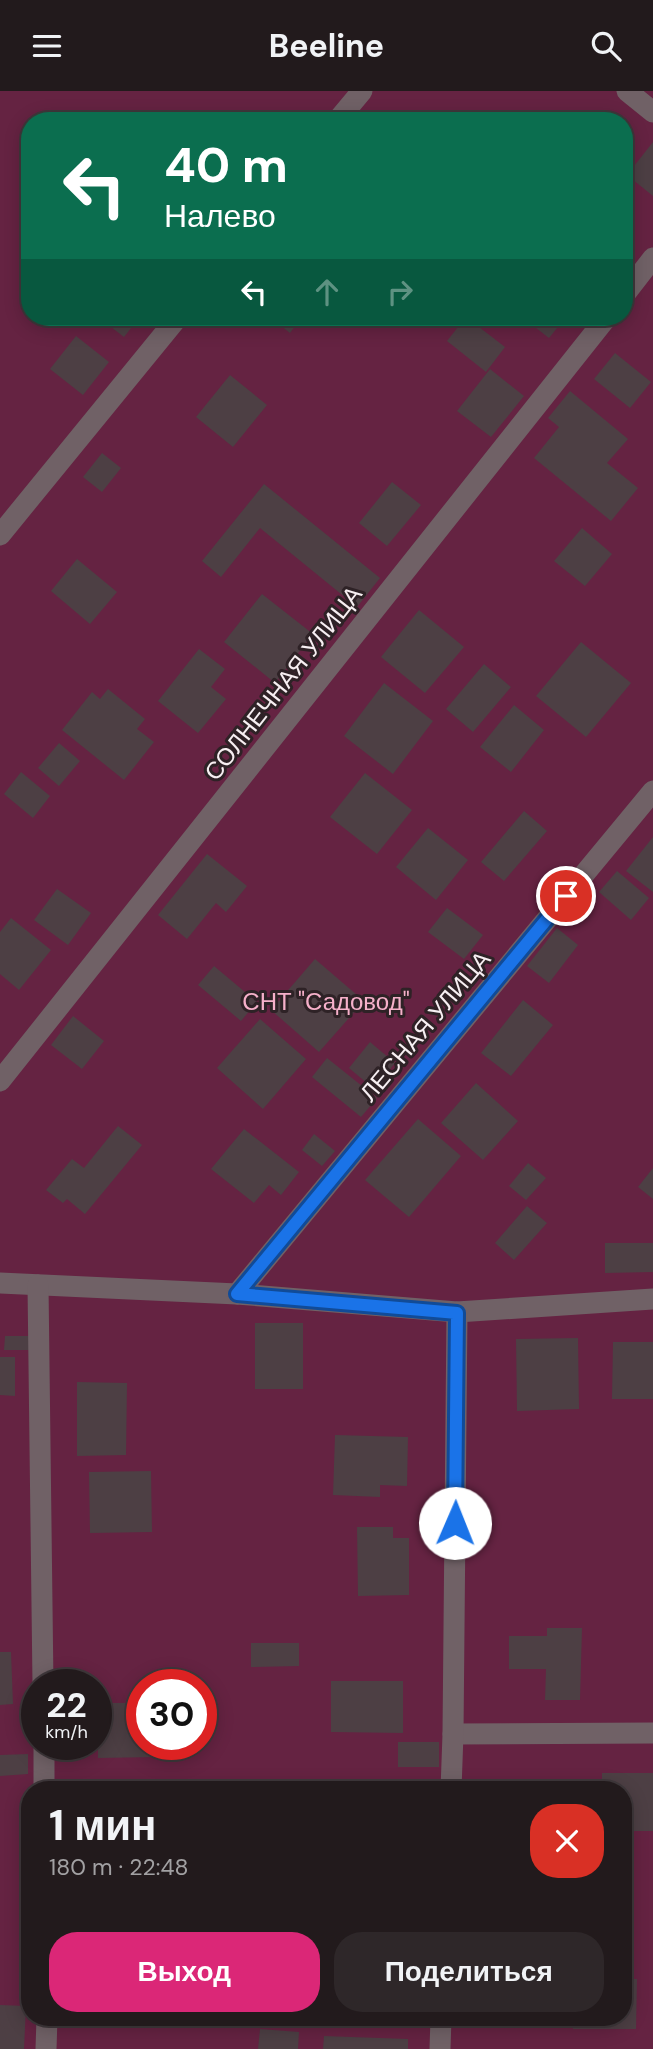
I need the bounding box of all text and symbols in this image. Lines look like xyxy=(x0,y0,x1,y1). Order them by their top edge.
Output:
text: Beeline xyxy=(269,25,384,67)
icon: menu xyxy=(28,27,66,65)
icon: search xyxy=(587,27,625,65)
text: 40 m xyxy=(164,133,288,197)
icon: left xyxy=(49,140,140,231)
text: Налево xyxy=(164,195,276,237)
icon: left xyxy=(235,273,273,311)
icon: ahead xyxy=(308,273,346,311)
icon: right xyxy=(381,273,419,311)
street label: СОЛНЕЧНАЯ УЛИЦА xyxy=(197,579,369,787)
pin xyxy=(536,866,596,926)
icon: arrive xyxy=(547,877,585,915)
street label: ЛЕСНАЯ УЛИЦА xyxy=(353,944,497,1108)
park label: СНТ "Садовод" xyxy=(242,986,410,1017)
position arrow xyxy=(418,1486,492,1560)
speed limit sign: 30 xyxy=(126,1669,217,1760)
text: 22 xyxy=(46,1682,87,1728)
text: km/h xyxy=(45,1720,88,1744)
text: 1 мин xyxy=(49,1798,156,1853)
button: close xyxy=(530,1804,604,1878)
text: 180 m · 22:48 xyxy=(49,1852,188,1882)
button: Выход xyxy=(49,1932,320,2012)
button: Поделиться xyxy=(334,1932,604,2012)

